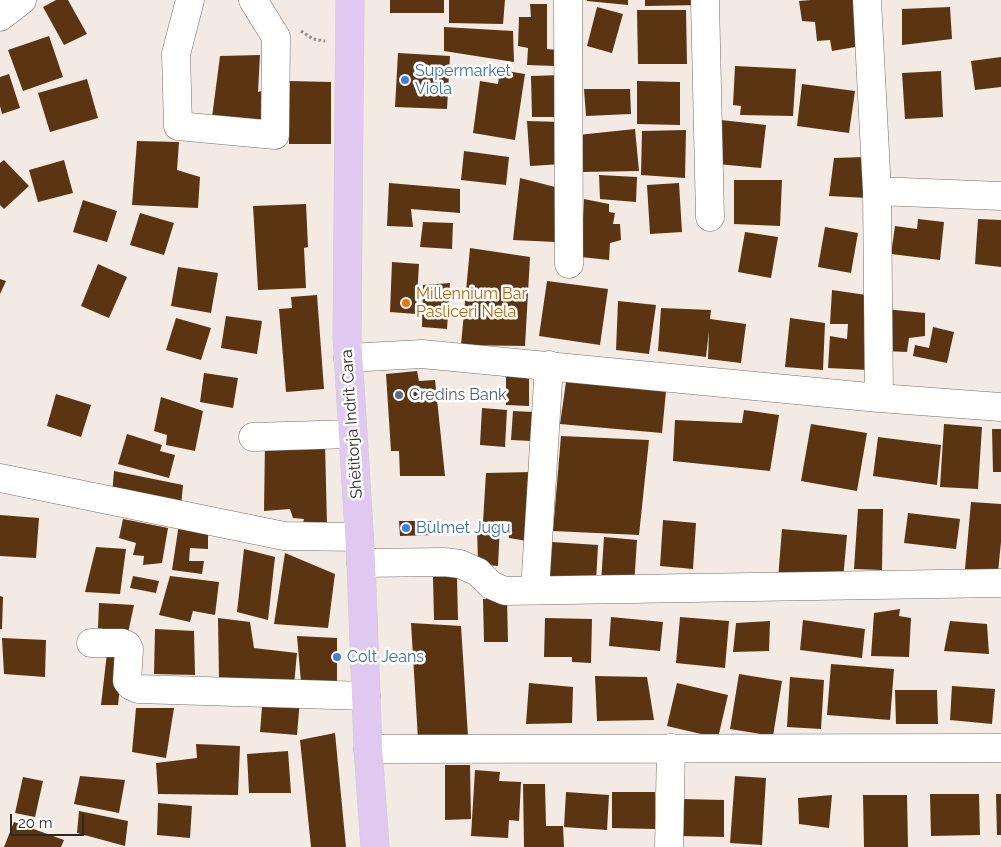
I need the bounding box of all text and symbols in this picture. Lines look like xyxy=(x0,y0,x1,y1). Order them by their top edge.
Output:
place label: Supermarket Viola xyxy=(415,61,511,99)
marker: Supermarket Viola xyxy=(399,74,411,86)
place label: Millennium Bar Pasliceri Nela xyxy=(416,284,527,322)
marker: Millennium Bar Pasliceri Nela xyxy=(400,297,412,309)
street label: Shëtitorja Indrit Cara xyxy=(337,349,367,499)
place label: Credins Bank xyxy=(409,385,506,405)
marker: Credins Bank xyxy=(393,389,405,401)
place label: Bulmet Jugu xyxy=(416,518,510,538)
marker: Bulmet Jugu xyxy=(400,522,412,534)
place label: Colt Jeans xyxy=(347,647,424,667)
marker: Colt Jeans xyxy=(331,651,343,663)
scale bar xyxy=(12,804,86,836)
text: 20 m xyxy=(18,814,53,832)

